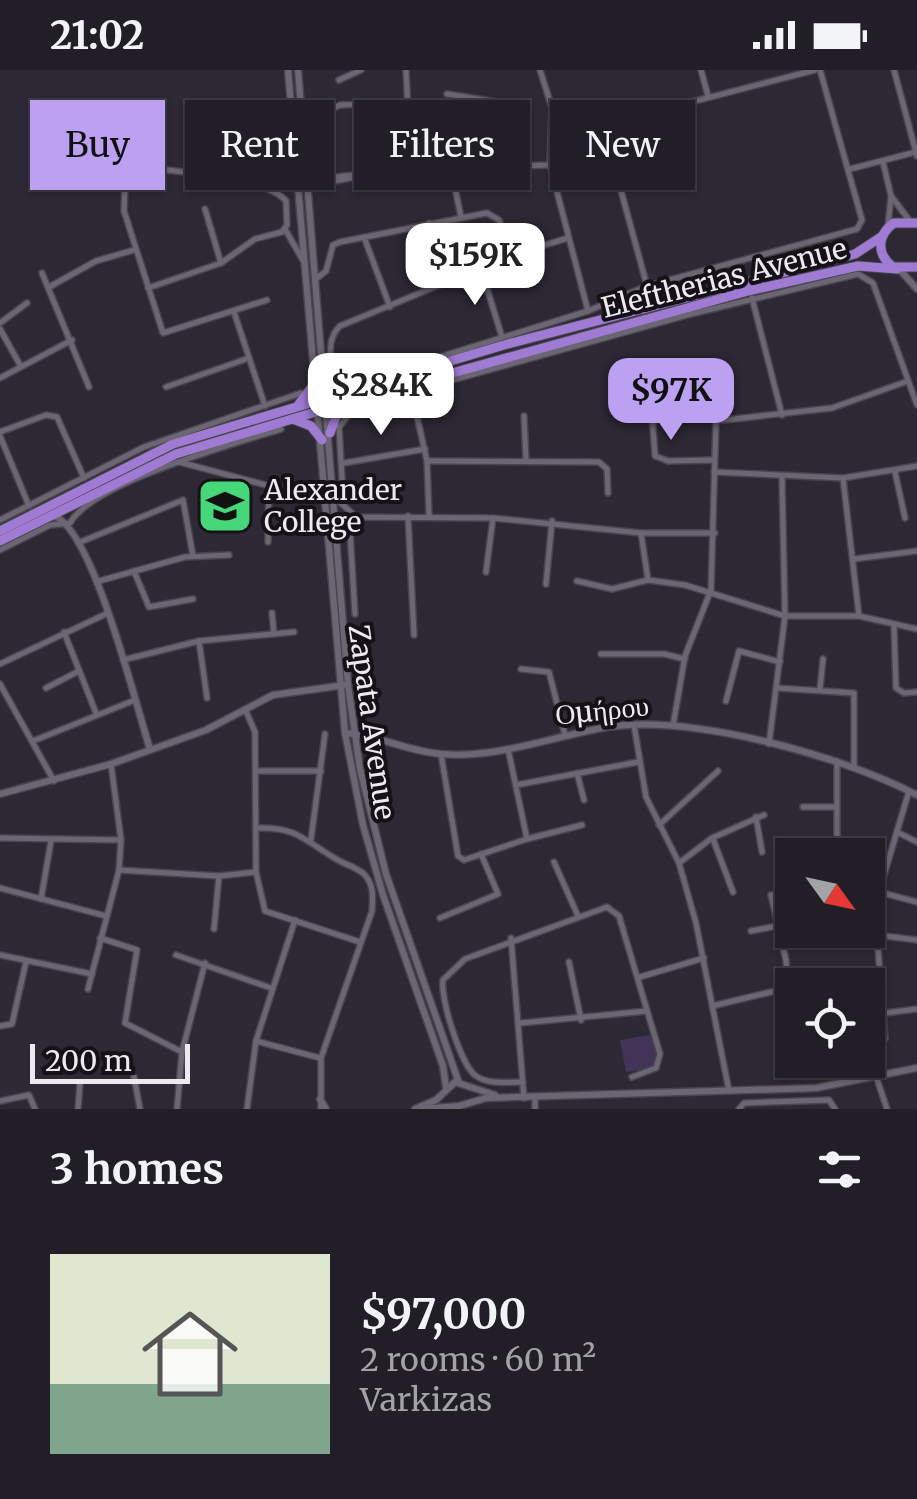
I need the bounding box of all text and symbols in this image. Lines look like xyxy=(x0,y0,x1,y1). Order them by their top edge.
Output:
text: 21:02 xyxy=(50,12,144,59)
chip: Buy xyxy=(30,100,165,190)
chip: Rent xyxy=(185,100,334,190)
chip: Filters xyxy=(354,100,530,190)
chip: New xyxy=(550,100,695,190)
pin: $159K xyxy=(405,223,545,308)
street label: Eleftherias Avenue xyxy=(598,230,850,326)
text: $159K xyxy=(428,235,522,275)
pin: $284K xyxy=(311,353,451,438)
pin: $97K xyxy=(612,358,730,443)
text: $284K xyxy=(330,365,432,405)
text: $97K xyxy=(630,370,712,410)
place label: Alexander College xyxy=(263,472,402,540)
school or university icon: Alexander College xyxy=(195,476,255,536)
street label: Zapata Avenue xyxy=(340,622,404,822)
street label: Ομήρου xyxy=(553,687,651,733)
north arrow xyxy=(775,838,885,948)
map controls xyxy=(775,838,885,1078)
button: locate xyxy=(775,968,885,1078)
scale bar xyxy=(30,1039,190,1084)
text: 200 m xyxy=(45,1043,132,1079)
icon: filters xyxy=(812,1142,867,1197)
text: 3 homes xyxy=(50,1143,224,1195)
text: $97,000 xyxy=(360,1288,526,1340)
icon: home xyxy=(130,1294,250,1414)
text: 2 rooms · 60 m² xyxy=(360,1340,596,1380)
text: Varkizas xyxy=(360,1380,492,1420)

